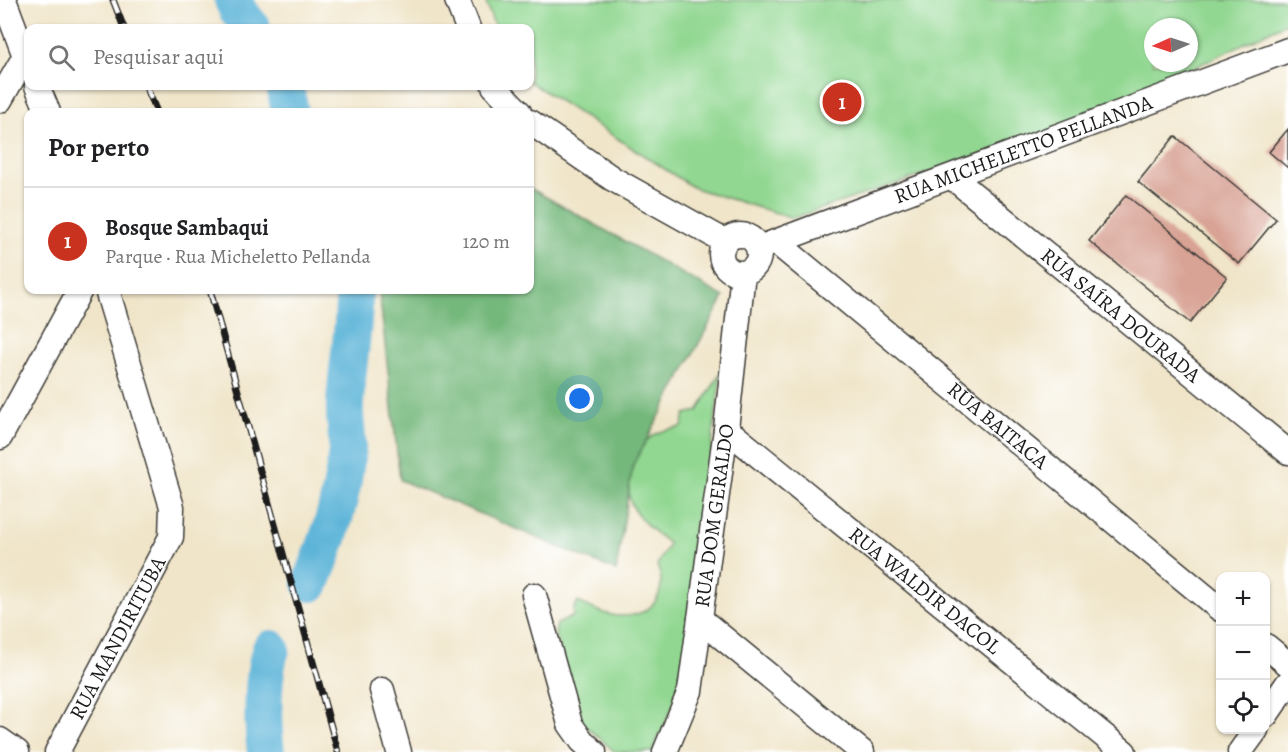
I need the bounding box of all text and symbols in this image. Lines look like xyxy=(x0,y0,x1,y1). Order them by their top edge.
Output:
north arrow xyxy=(1144,18,1198,72)
search box xyxy=(24,24,534,90)
icon: search xyxy=(45,41,78,74)
text: Pesquisar aqui xyxy=(93,42,224,72)
pin: 1 xyxy=(822,80,862,124)
street label: RUA MICHELETTO PELLANDA xyxy=(890,88,1157,210)
text: Por perto xyxy=(48,130,149,165)
text: Bosque Sambaqui xyxy=(105,213,269,243)
text: 1 xyxy=(64,228,71,255)
text: 120 m xyxy=(462,228,510,255)
street label: RUA SAÍRA DOURADA xyxy=(1035,241,1207,389)
text: Parque · Rua Micheletto Pellanda xyxy=(105,243,371,270)
street label: RUA BAITACA xyxy=(942,375,1055,476)
your location xyxy=(565,384,594,413)
street label: RUA DOM GERALDO xyxy=(688,422,741,609)
street label: RUA WALDIR DACOL xyxy=(843,520,1007,661)
street label: RUA MANDIRITUBA xyxy=(63,551,173,725)
map controls xyxy=(1216,572,1270,734)
button: + xyxy=(1216,572,1270,626)
button: − xyxy=(1216,626,1270,680)
button: locate xyxy=(1216,680,1270,734)

